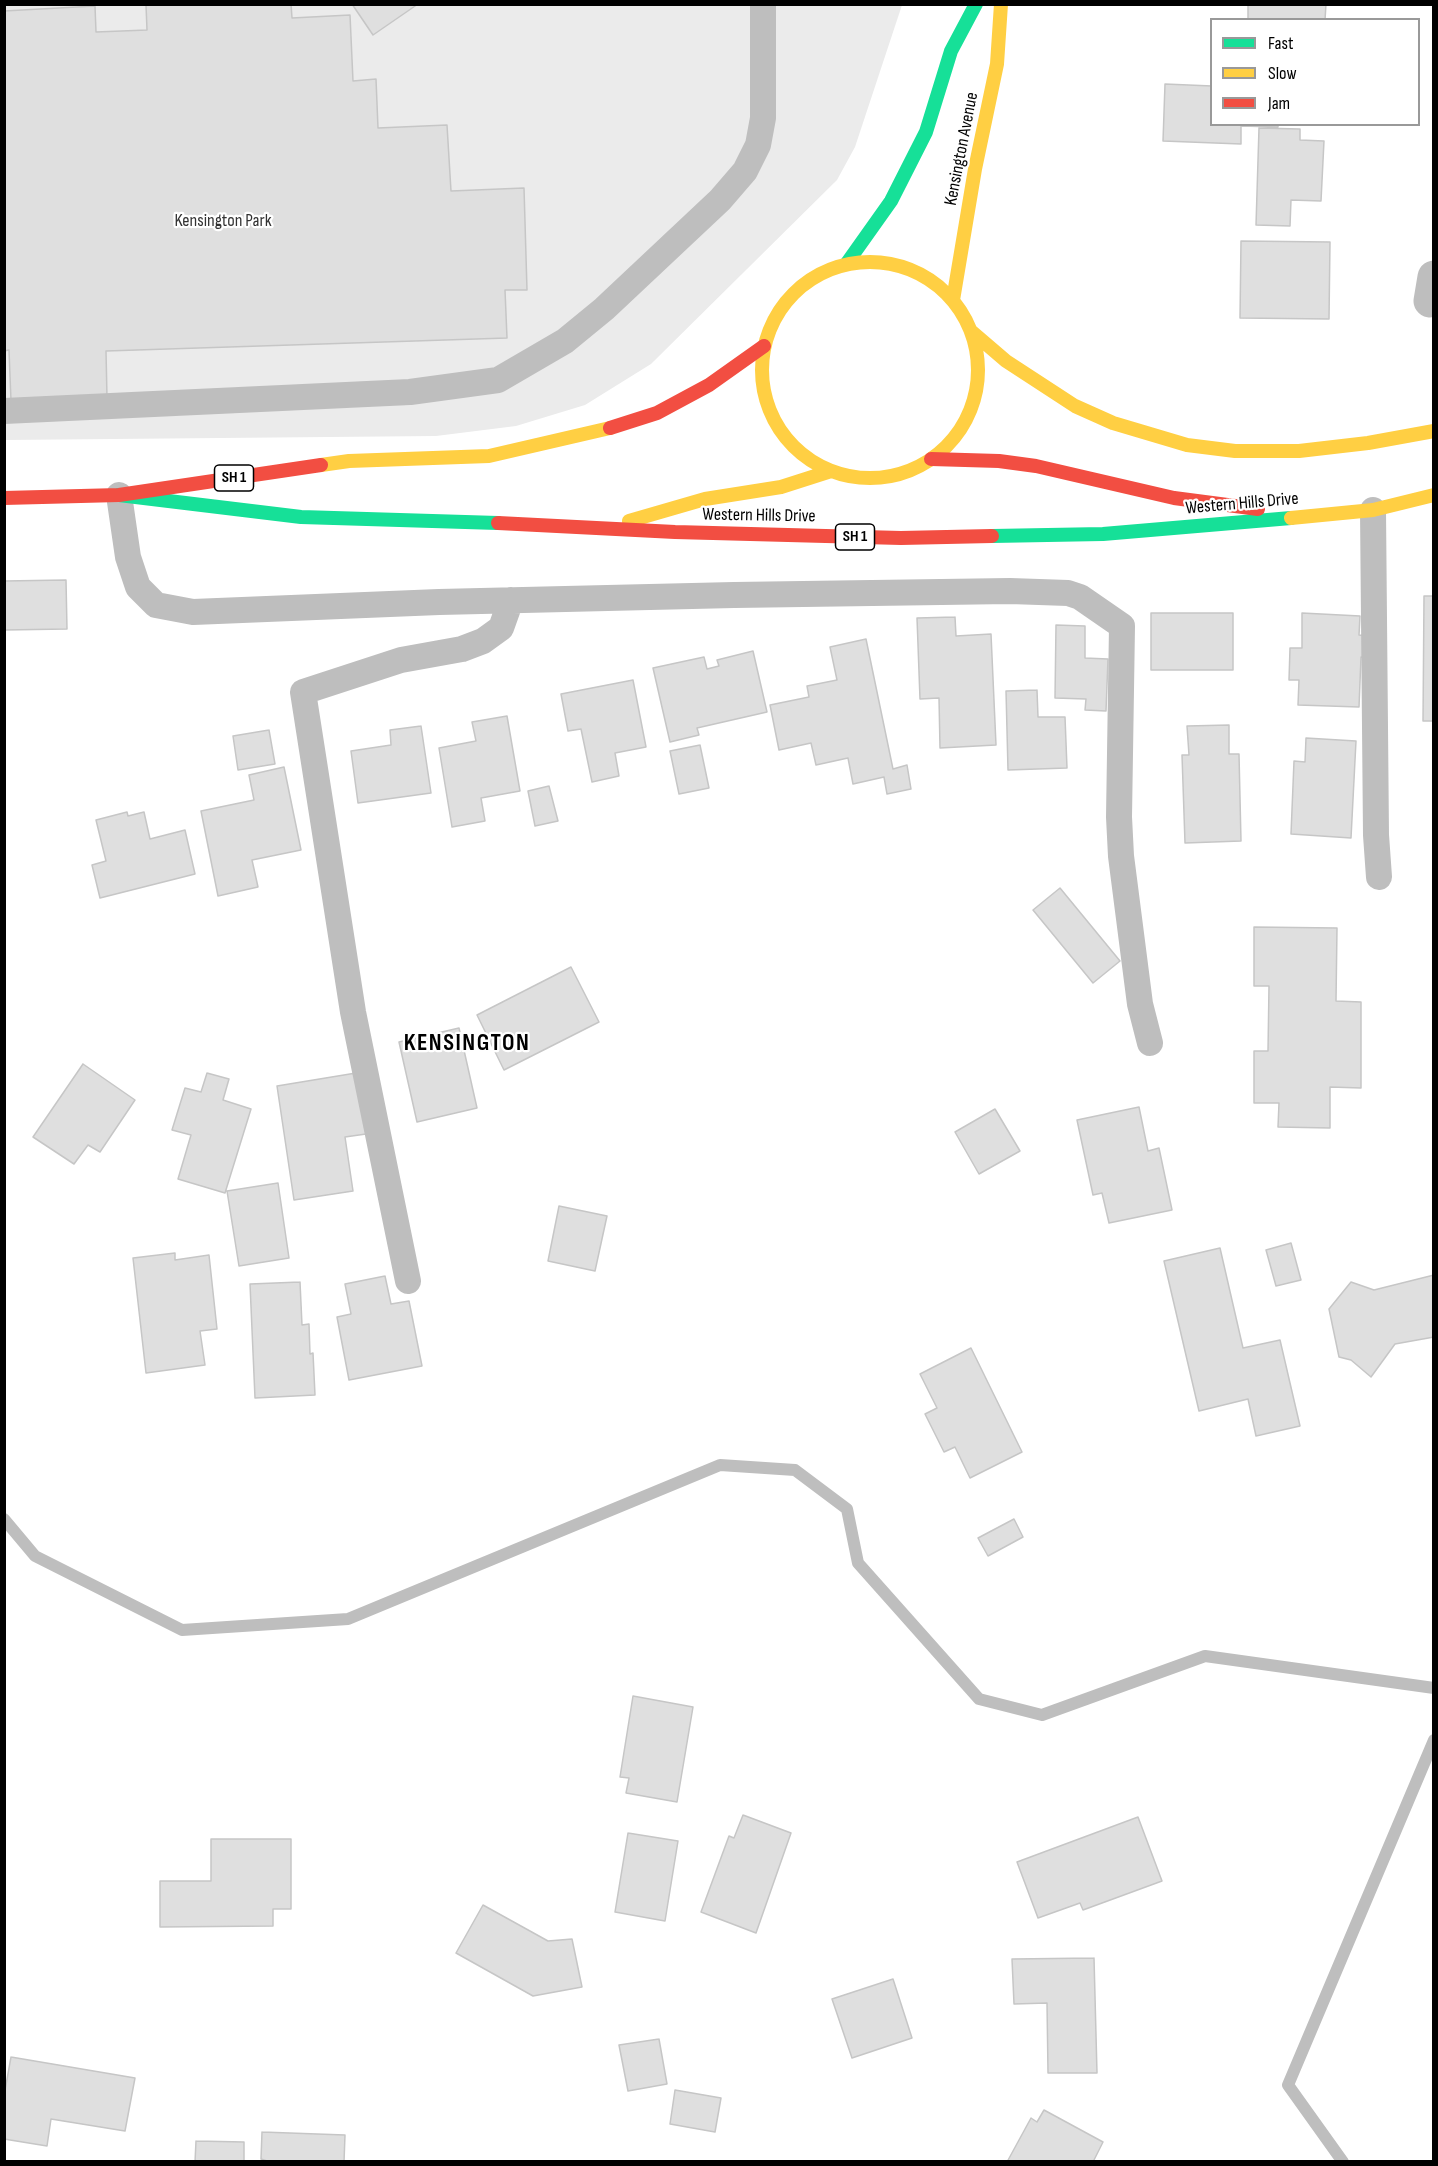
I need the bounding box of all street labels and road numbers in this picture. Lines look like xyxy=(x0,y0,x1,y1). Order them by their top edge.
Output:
street label: Kensington Avenue xyxy=(940,91,984,207)
road number: SH 1 xyxy=(214,465,254,491)
street label: Western Hills Drive xyxy=(1185,488,1299,520)
street label: Western Hills Drive xyxy=(702,504,816,528)
road number: SH 1 xyxy=(836,524,874,550)

